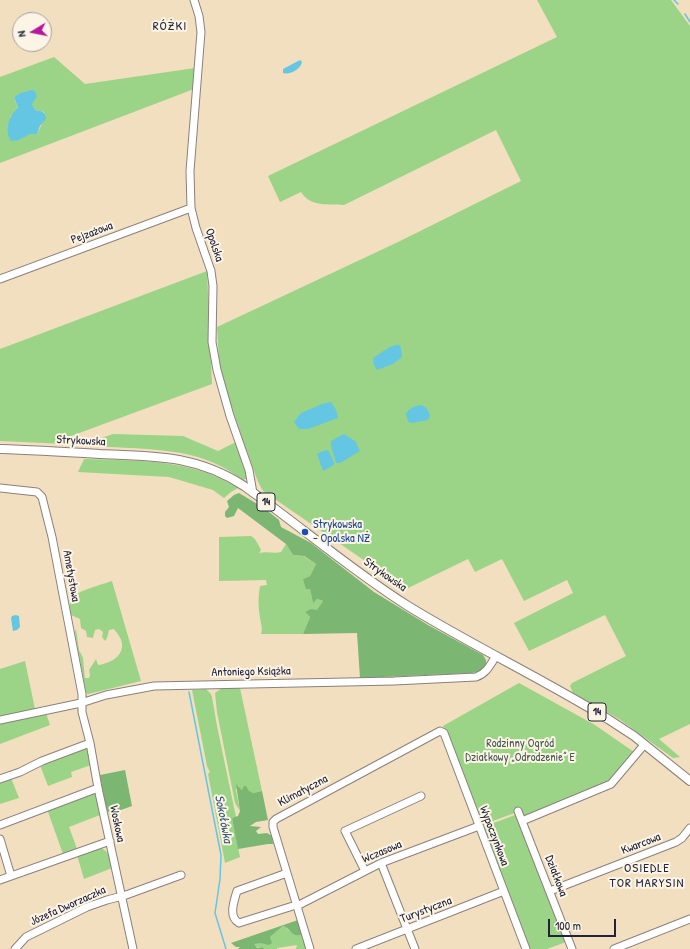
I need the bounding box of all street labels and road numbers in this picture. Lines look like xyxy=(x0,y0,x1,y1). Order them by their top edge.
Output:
street label: Pejzażowa xyxy=(69,218,115,248)
street label: Opolska xyxy=(202,227,226,263)
street label: Strykowska xyxy=(56,433,106,449)
road number: 14 xyxy=(257,493,275,511)
street label: Ametystowa xyxy=(59,549,83,603)
street label: Strykowska xyxy=(361,555,409,595)
street label: Antoniego Książka xyxy=(211,664,291,680)
road number: 14 xyxy=(588,703,606,721)
street label: Klimatyczna xyxy=(276,772,330,810)
street label: Woskowa xyxy=(106,804,128,844)
street label: Wypoczynkowa xyxy=(476,804,512,868)
street label: Kwarcowa xyxy=(619,830,663,858)
street label: Wczasowa xyxy=(360,837,404,867)
street label: Działkowa xyxy=(542,853,570,899)
street label: Józefa Dworzaczka xyxy=(28,883,108,929)
street label: Turystyczna xyxy=(398,894,454,926)

